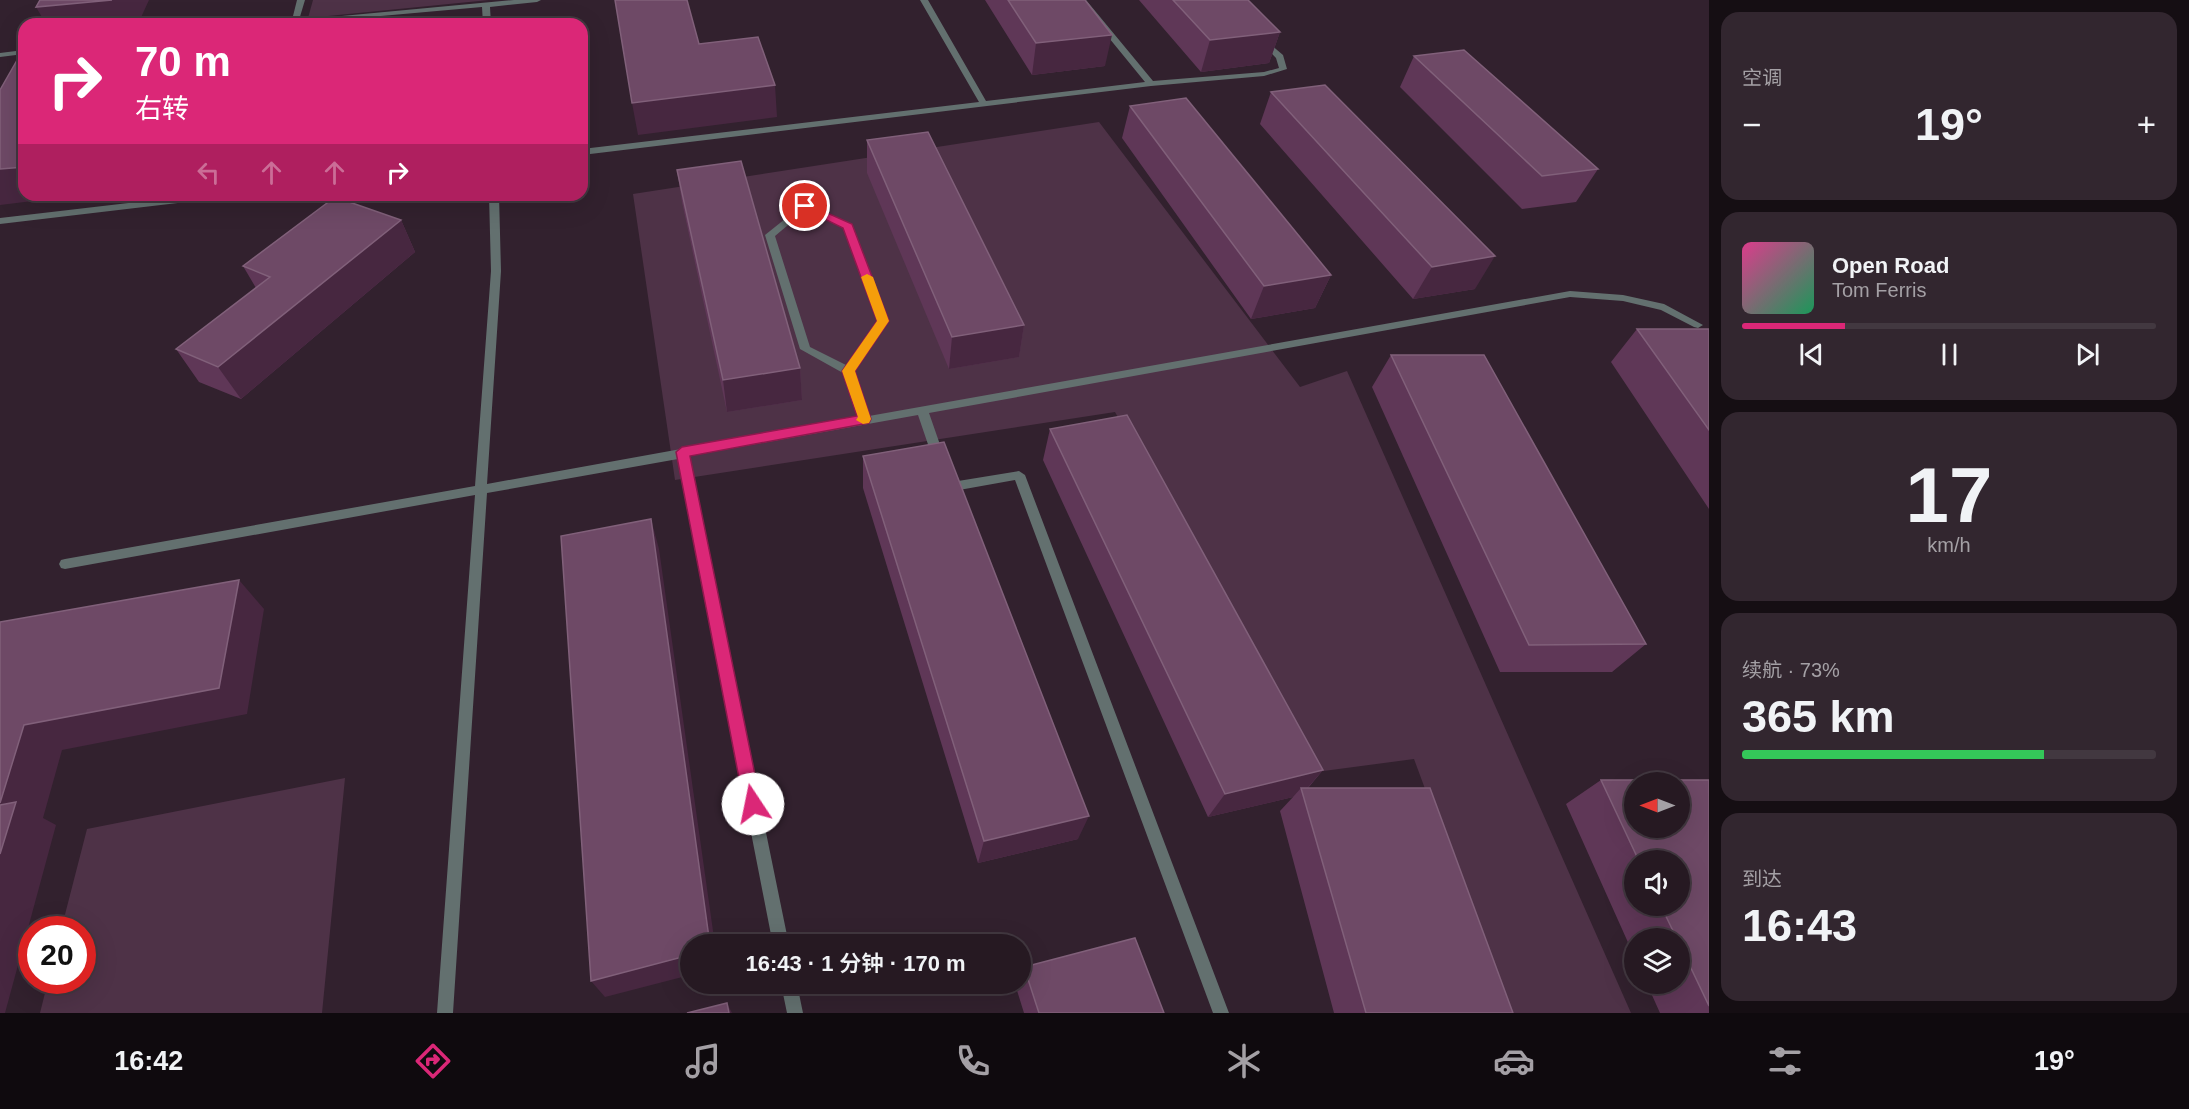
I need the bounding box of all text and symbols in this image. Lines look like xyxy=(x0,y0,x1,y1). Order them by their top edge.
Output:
text: 70 m xyxy=(135,38,231,85)
icon: right xyxy=(36,42,114,120)
text: 空调 xyxy=(1742,67,1782,89)
text: 右转 xyxy=(135,94,189,124)
text: 19° xyxy=(1915,99,1983,150)
text: − xyxy=(1742,106,1761,143)
text: + xyxy=(2137,106,2156,143)
icon: left xyxy=(192,156,225,189)
icon: ahead xyxy=(255,156,288,189)
icon: ahead xyxy=(318,156,351,189)
icon: right xyxy=(381,156,414,189)
pin xyxy=(779,180,830,231)
icon: arrive xyxy=(788,189,821,222)
text: Open Road xyxy=(1832,253,1949,278)
text: Tom Ferris xyxy=(1832,279,1926,301)
icon: previous xyxy=(1795,338,1828,371)
icon: pause xyxy=(1933,338,1966,371)
icon: next xyxy=(2071,338,2104,371)
text: 17 xyxy=(1906,451,1992,539)
text: km/h xyxy=(1927,534,1971,556)
text: 续航 · 73% xyxy=(1742,659,1840,681)
text: 365 km xyxy=(1742,691,1895,742)
position arrow xyxy=(721,772,785,836)
north arrow xyxy=(1624,772,1690,838)
map controls xyxy=(1624,772,1690,994)
button: sound xyxy=(1624,850,1690,916)
text: 到达 xyxy=(1742,868,1782,890)
text: 16:43 xyxy=(1742,900,1857,951)
speed limit sign: 20 xyxy=(18,916,96,994)
button: layers xyxy=(1624,928,1690,994)
text: 16:43 · 1 分钟 · 170 m xyxy=(745,951,966,976)
icon: directions xyxy=(412,1040,454,1082)
icon: music xyxy=(682,1040,724,1082)
icon: phone xyxy=(952,1040,994,1082)
icon: climate xyxy=(1223,1040,1265,1082)
icon: car xyxy=(1493,1040,1535,1082)
icon: filters xyxy=(1764,1040,1806,1082)
text: 16:42 xyxy=(114,1046,183,1076)
text: 19° xyxy=(2034,1046,2075,1076)

